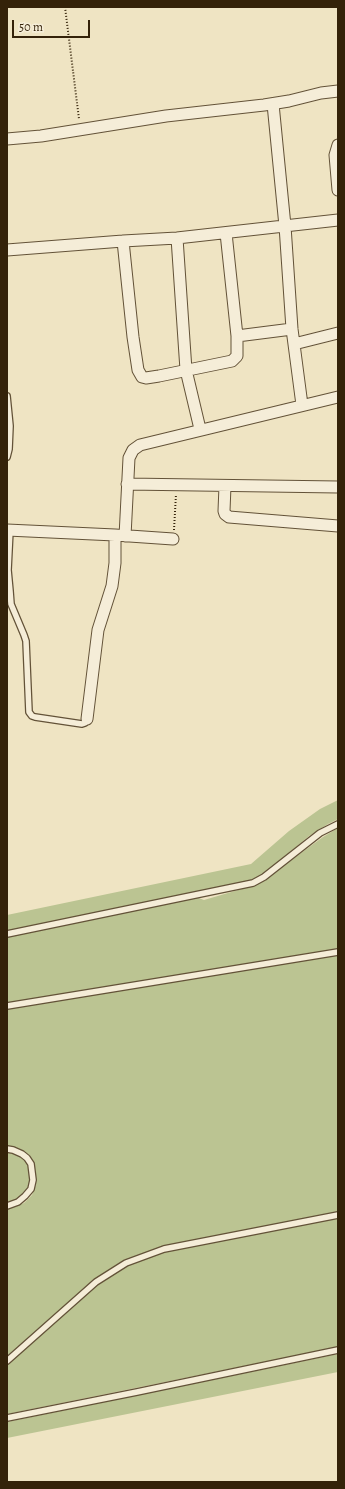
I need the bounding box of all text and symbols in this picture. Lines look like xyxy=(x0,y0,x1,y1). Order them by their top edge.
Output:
scale bar xyxy=(14,12,92,38)
text: 50 m xyxy=(19,19,43,35)

